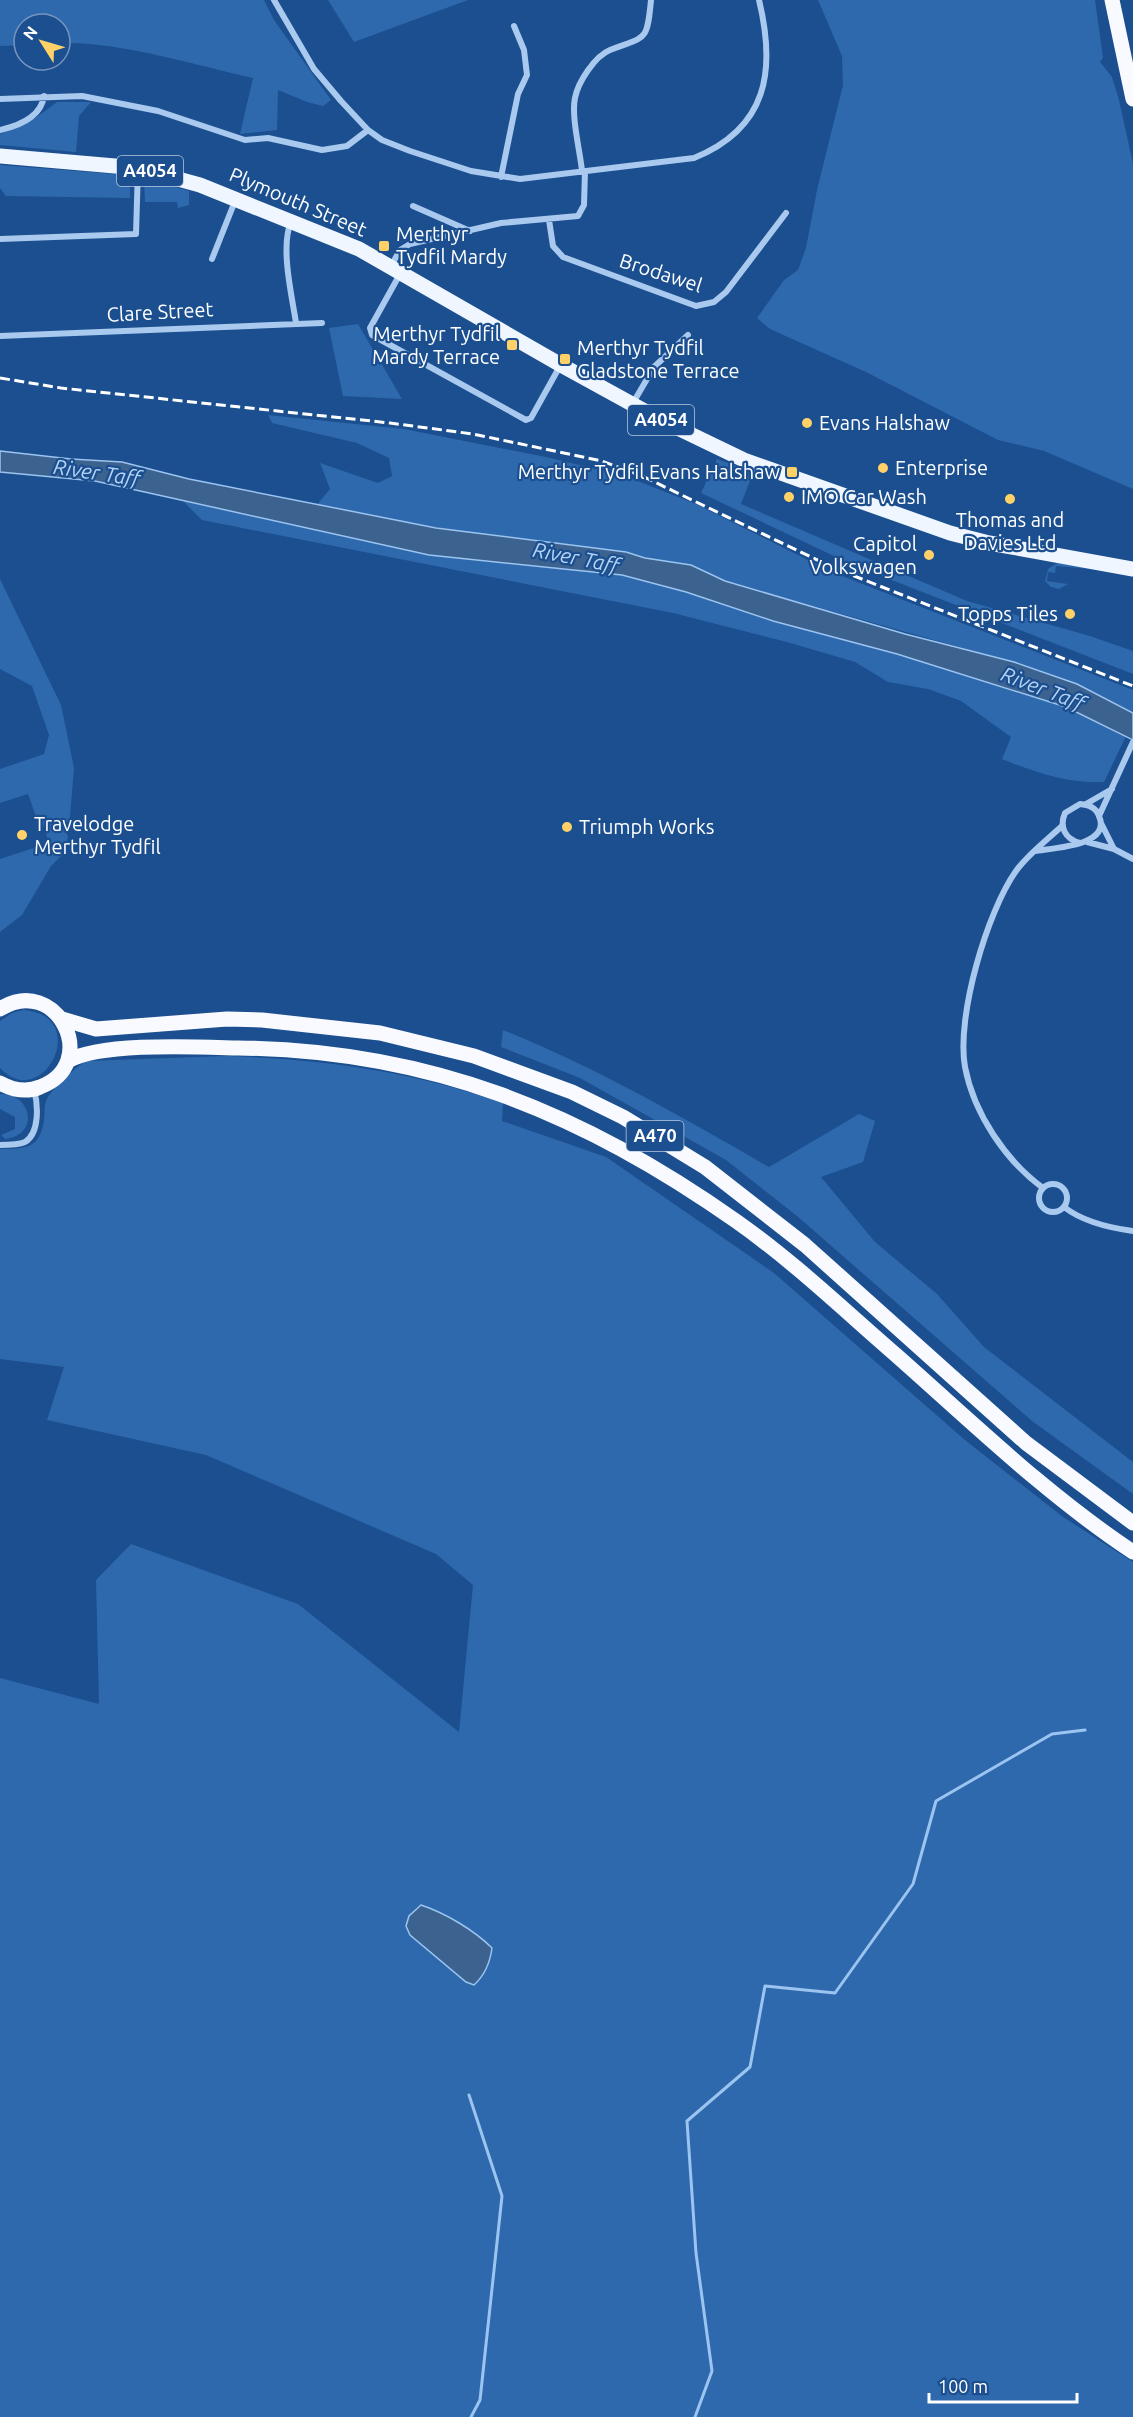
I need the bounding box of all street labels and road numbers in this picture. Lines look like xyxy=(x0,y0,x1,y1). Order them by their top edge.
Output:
road number: A4054 xyxy=(117,156,183,186)
street label: Plymouth Street xyxy=(226,162,370,241)
street label: Brodawel xyxy=(617,248,705,297)
street label: Clare Street xyxy=(106,297,214,326)
road number: A4054 xyxy=(628,405,694,435)
road number: A470 xyxy=(626,1121,684,1151)

